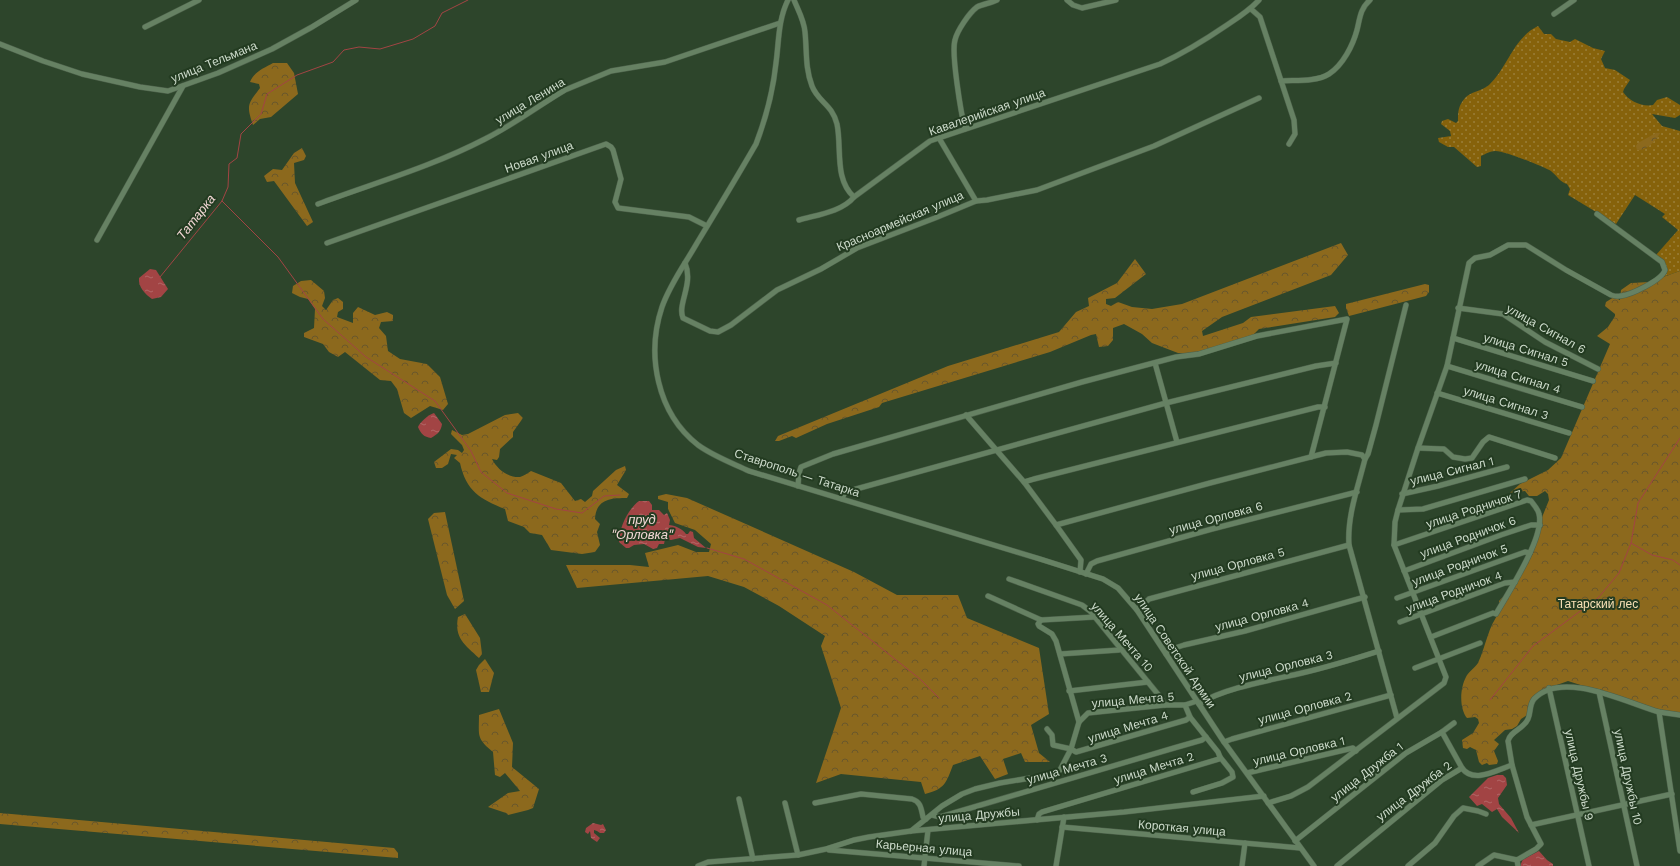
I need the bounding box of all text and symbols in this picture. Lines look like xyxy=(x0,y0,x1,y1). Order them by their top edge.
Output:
street label: улица Тельмана xyxy=(169,38,259,86)
street label: улица Ленина xyxy=(493,75,567,127)
street label: Кавалерийская улица xyxy=(927,85,1047,138)
street label: Новая улица xyxy=(503,138,575,176)
street label: Красноармейская улица xyxy=(834,188,966,254)
water label: Татарка xyxy=(174,191,218,243)
street label: улица Сигнал 6 xyxy=(1504,301,1588,357)
street label: улица Сигнал 5 xyxy=(1482,330,1570,370)
street label: улица Сигнал 4 xyxy=(1474,357,1562,397)
street label: улица Сигнал 3 xyxy=(1462,383,1550,423)
street label: Ставрополь — Татарка xyxy=(733,446,862,500)
street label: улица Сигнал 1 xyxy=(1409,454,1495,488)
street label: улица Родничок 7 xyxy=(1424,487,1524,531)
street label: улица Орловка 6 xyxy=(1168,499,1264,537)
water label: пруд "Орловка" xyxy=(611,512,674,542)
street label: улица Родничок 6 xyxy=(1418,513,1518,561)
street label: улица Родничок 5 xyxy=(1410,541,1510,589)
street label: улица Орловка 5 xyxy=(1190,545,1286,583)
street label: улица Родничок 4 xyxy=(1404,568,1504,616)
street label: улица Советской Армии xyxy=(1131,591,1219,711)
street label: улица Орловка 4 xyxy=(1214,596,1310,634)
park label: Татарский лес xyxy=(1558,597,1638,611)
street label: улица Мечта 10 xyxy=(1088,599,1156,675)
street label: улица Орловка 3 xyxy=(1238,648,1334,684)
street label: улица Мечта 5 xyxy=(1091,689,1175,711)
street label: улица Орловка 2 xyxy=(1257,689,1353,727)
street label: улица Мечта 4 xyxy=(1086,708,1170,746)
street label: улица Дружбы 9 xyxy=(1562,728,1596,822)
street label: улица Дружбы 10 xyxy=(1611,728,1645,826)
street label: улица Орловка 1 xyxy=(1252,734,1346,768)
street label: улица Дружба 1 xyxy=(1328,739,1406,805)
street label: улица Мечта 2 xyxy=(1112,749,1196,787)
street label: улица Мечта 3 xyxy=(1025,751,1109,787)
street label: улица Дружба 2 xyxy=(1374,758,1454,824)
street label: улица Дружбы xyxy=(938,804,1020,826)
street label: Короткая улица xyxy=(1138,817,1227,839)
street label: Карьерная улица xyxy=(875,837,973,859)

